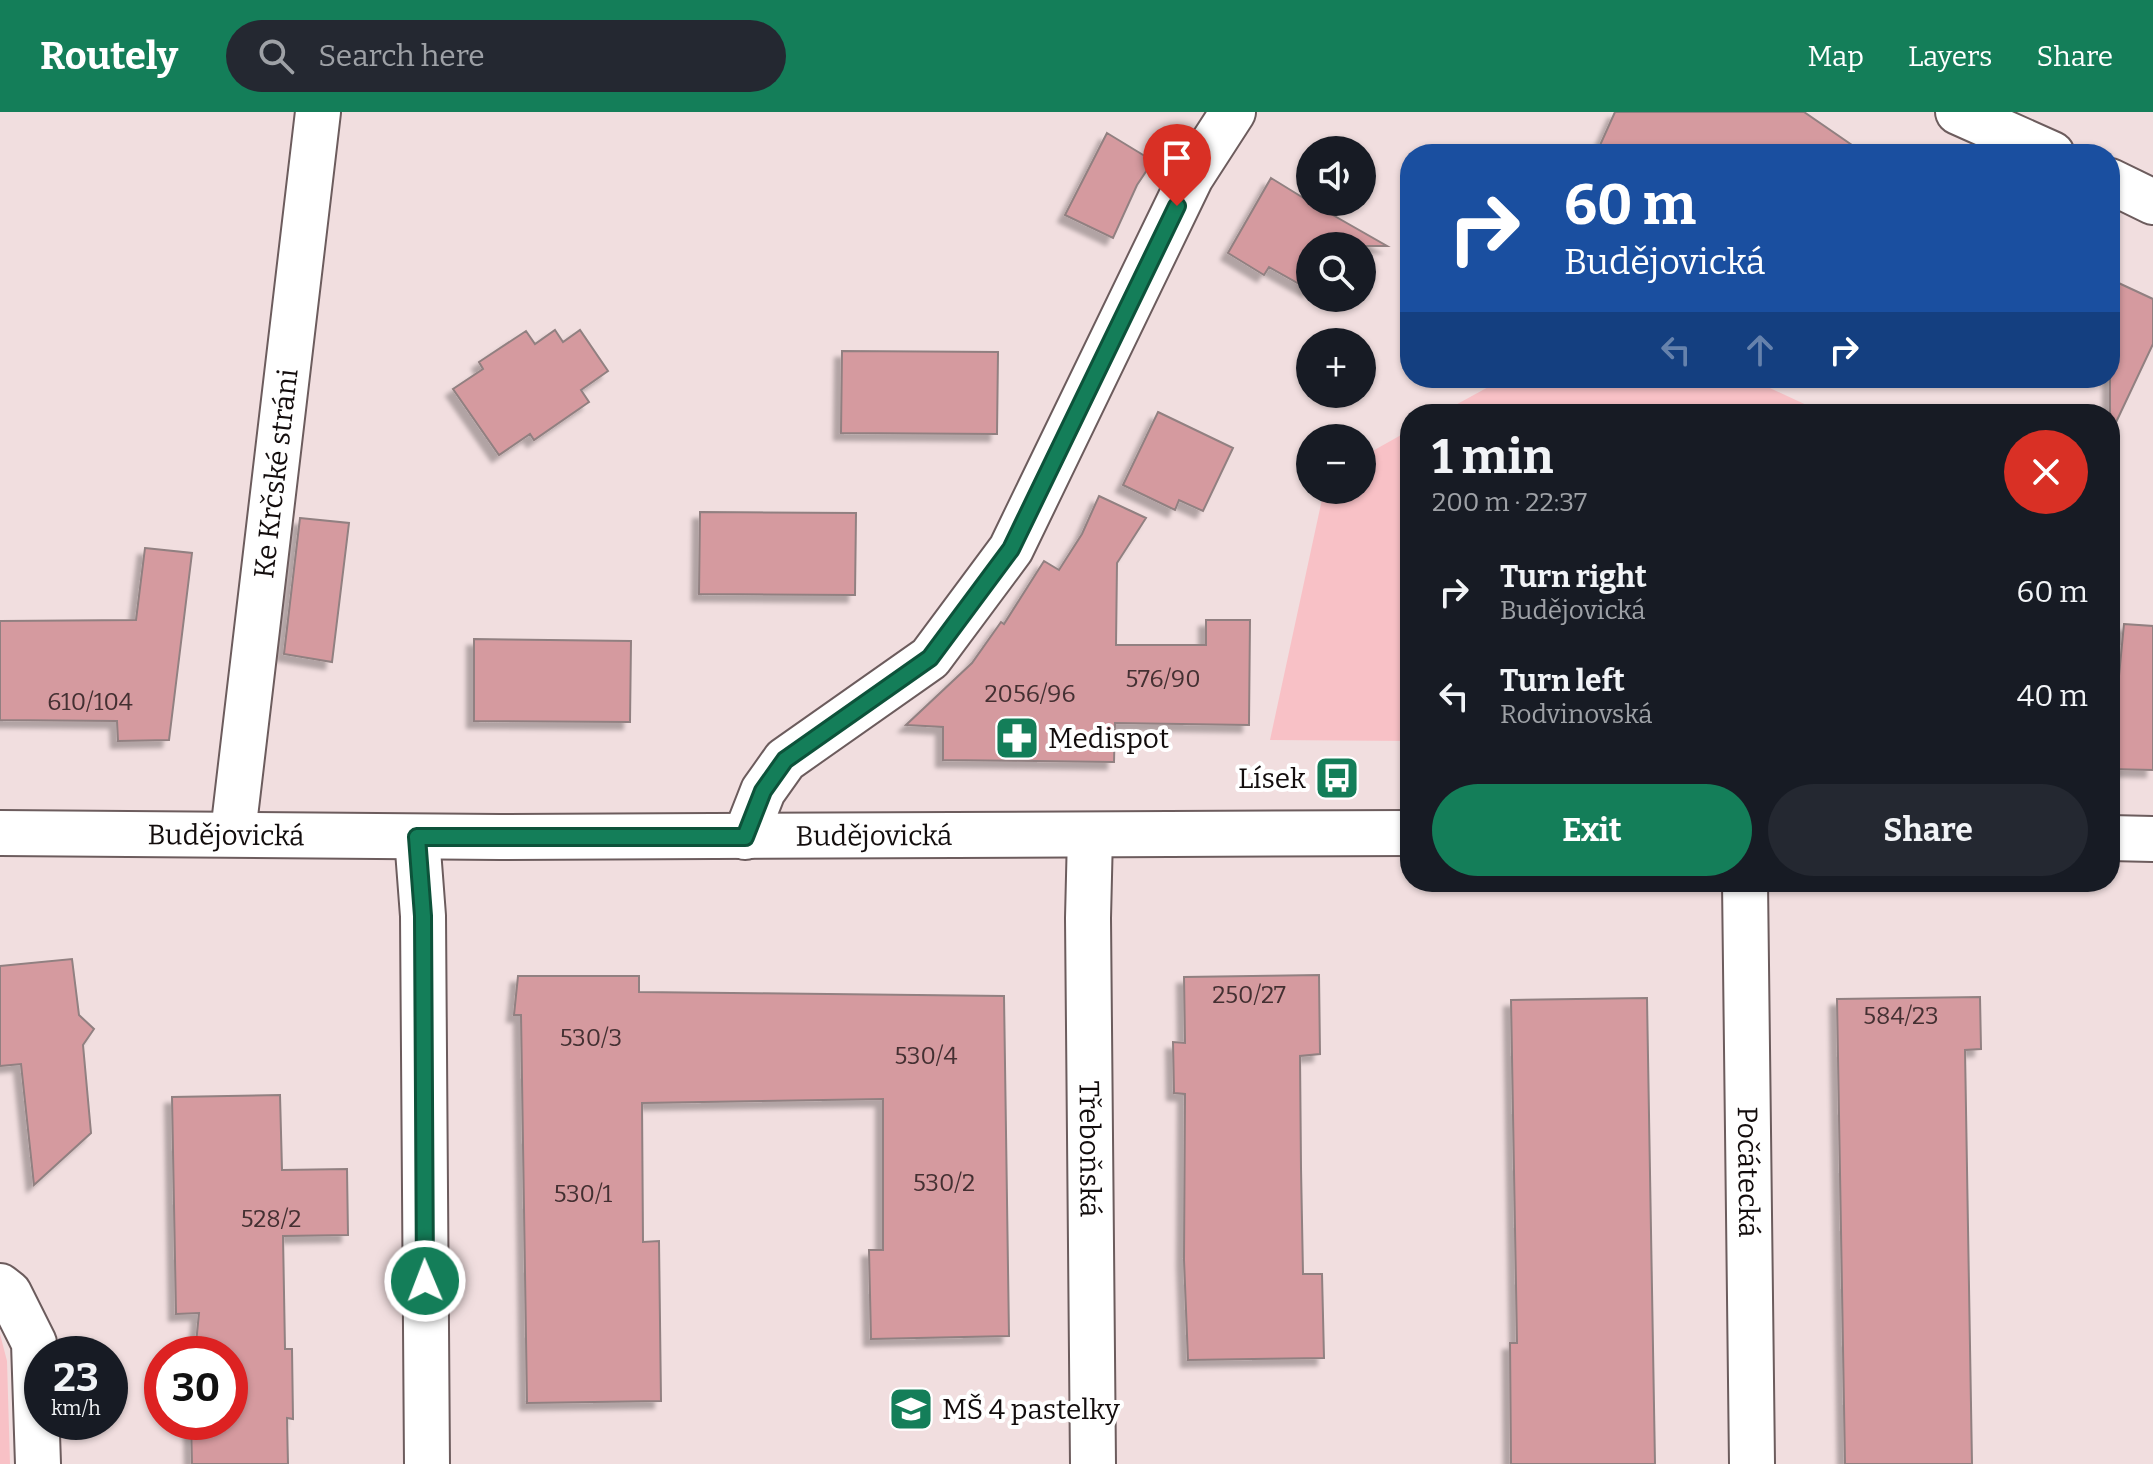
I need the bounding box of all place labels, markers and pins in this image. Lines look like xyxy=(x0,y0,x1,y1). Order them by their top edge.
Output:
pin xyxy=(1143,124,1211,206)
pharmacy icon: Medispot xyxy=(993,714,1041,762)
place label: Medispot xyxy=(1048,722,1169,755)
bus stop icon: Lísek xyxy=(1313,754,1361,802)
place label: Lísek xyxy=(1238,762,1306,795)
school or university icon: MŠ 4 pastelky xyxy=(887,1385,935,1433)
place label: MŠ 4 pastelky xyxy=(942,1393,1120,1426)

